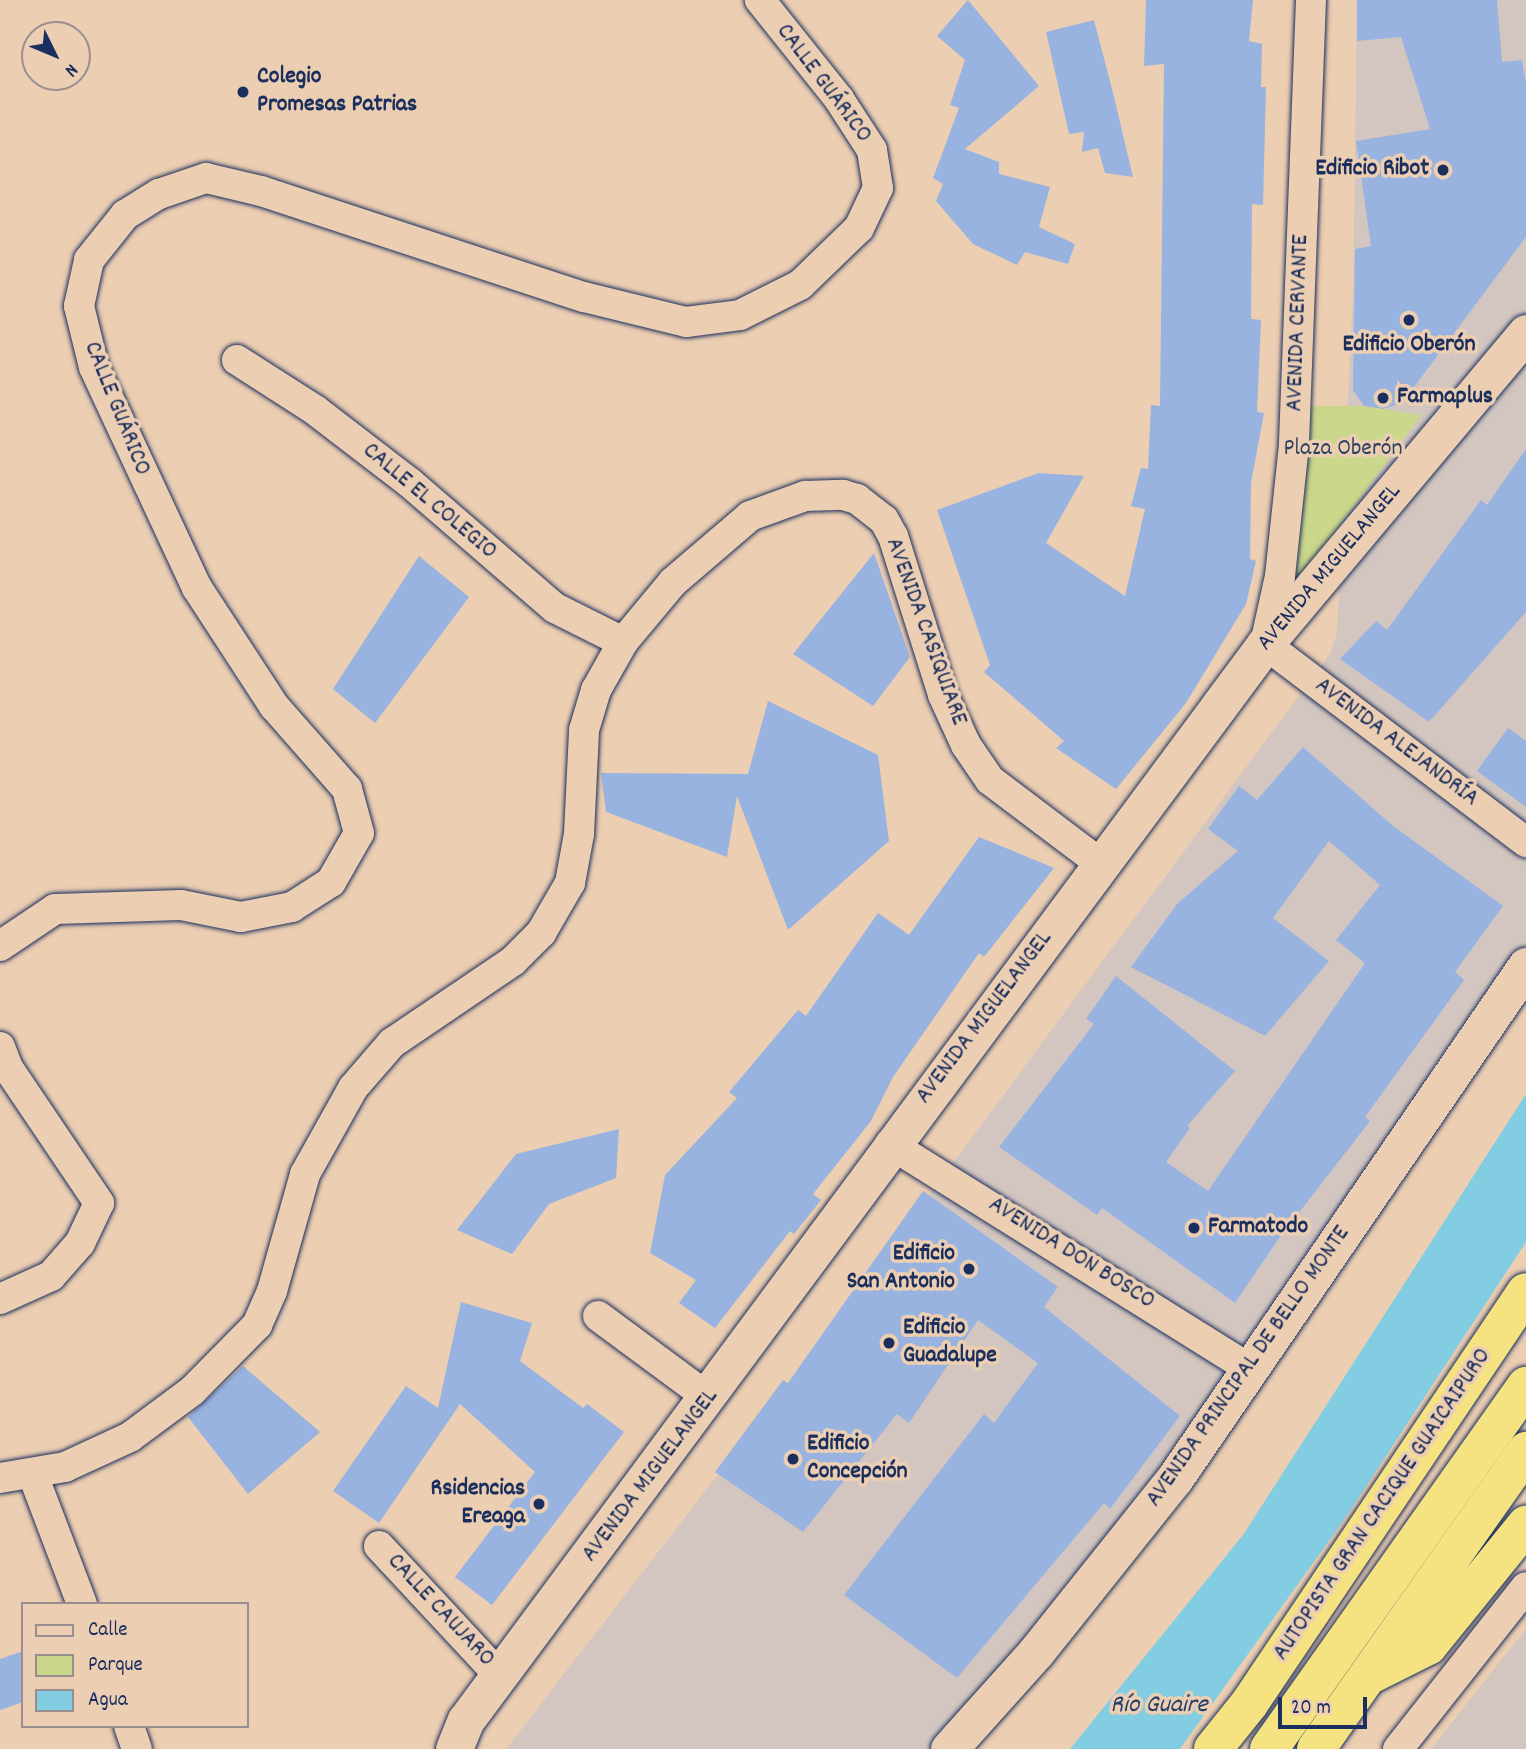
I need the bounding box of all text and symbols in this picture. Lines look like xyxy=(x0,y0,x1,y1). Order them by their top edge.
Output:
street label: CALLE GUÁRICO xyxy=(769,19,877,149)
north arrow xyxy=(21,21,91,91)
text: N xyxy=(57,57,83,82)
place label: Colegio Promesas Patrias xyxy=(257,64,417,120)
marker: Colegio Promesas Patrias xyxy=(235,84,251,100)
place label: Edificio Ribot xyxy=(1315,156,1429,184)
marker: Edificio Ribot xyxy=(1435,162,1451,178)
street label: AVENIDA CERVANTE xyxy=(1282,234,1316,412)
marker: Edificio Oberón xyxy=(1401,312,1417,328)
place label: Edificio Oberón xyxy=(1342,332,1476,360)
street label: CALLE GUÁRICO xyxy=(76,338,156,480)
place label: Farmaplus xyxy=(1397,384,1493,412)
marker: Farmaplus xyxy=(1375,390,1391,406)
park label: Plaza Oberón xyxy=(1283,436,1403,464)
street label: CALLE EL COLEGIO xyxy=(356,437,502,567)
street label: AVENIDA MIGUELANGEL xyxy=(1252,478,1408,658)
street label: AVENIDA CASIQUIARE xyxy=(878,534,972,730)
street label: AVENIDA ALEJANDRÍA xyxy=(1309,672,1483,814)
street label: AVENIDA MIGUELANGEL xyxy=(910,926,1060,1110)
street label: AVENIDA DON BOSCO xyxy=(983,1191,1159,1317)
place label: Farmatodo xyxy=(1208,1214,1308,1242)
marker: Farmatodo xyxy=(1186,1220,1202,1236)
street label: AVENIDA PRINCIPAL DE BELLO MONTE xyxy=(1141,1221,1357,1513)
place label: Edificio San Antonio xyxy=(847,1241,955,1297)
marker: Edificio San Antonio xyxy=(961,1261,977,1277)
place label: Edificio Guadalupe xyxy=(903,1315,997,1371)
marker: Edificio Guadalupe xyxy=(881,1335,897,1351)
street label: AUTOPISTA GRAN CACIQUE GUAICAIPURO xyxy=(1268,1343,1498,1667)
street label: AVENIDA MIGUELANGEL xyxy=(576,1384,726,1568)
place label: Edificio Concepción xyxy=(807,1431,908,1487)
marker: Edificio Concepción xyxy=(785,1451,801,1467)
place label: Rsidencias Ereaga xyxy=(431,1476,525,1532)
marker: Rsidencias Ereaga xyxy=(531,1496,547,1512)
street label: CALLE CAUJARO xyxy=(380,1548,500,1674)
legend xyxy=(21,1602,248,1728)
text: Calle xyxy=(88,1616,127,1646)
text: Parque xyxy=(88,1651,143,1681)
scale bar xyxy=(1281,1682,1370,1726)
text: Agua xyxy=(88,1686,128,1716)
water label: Río Guaire xyxy=(1110,1690,1208,1722)
text: 20 m xyxy=(1291,1694,1331,1724)

